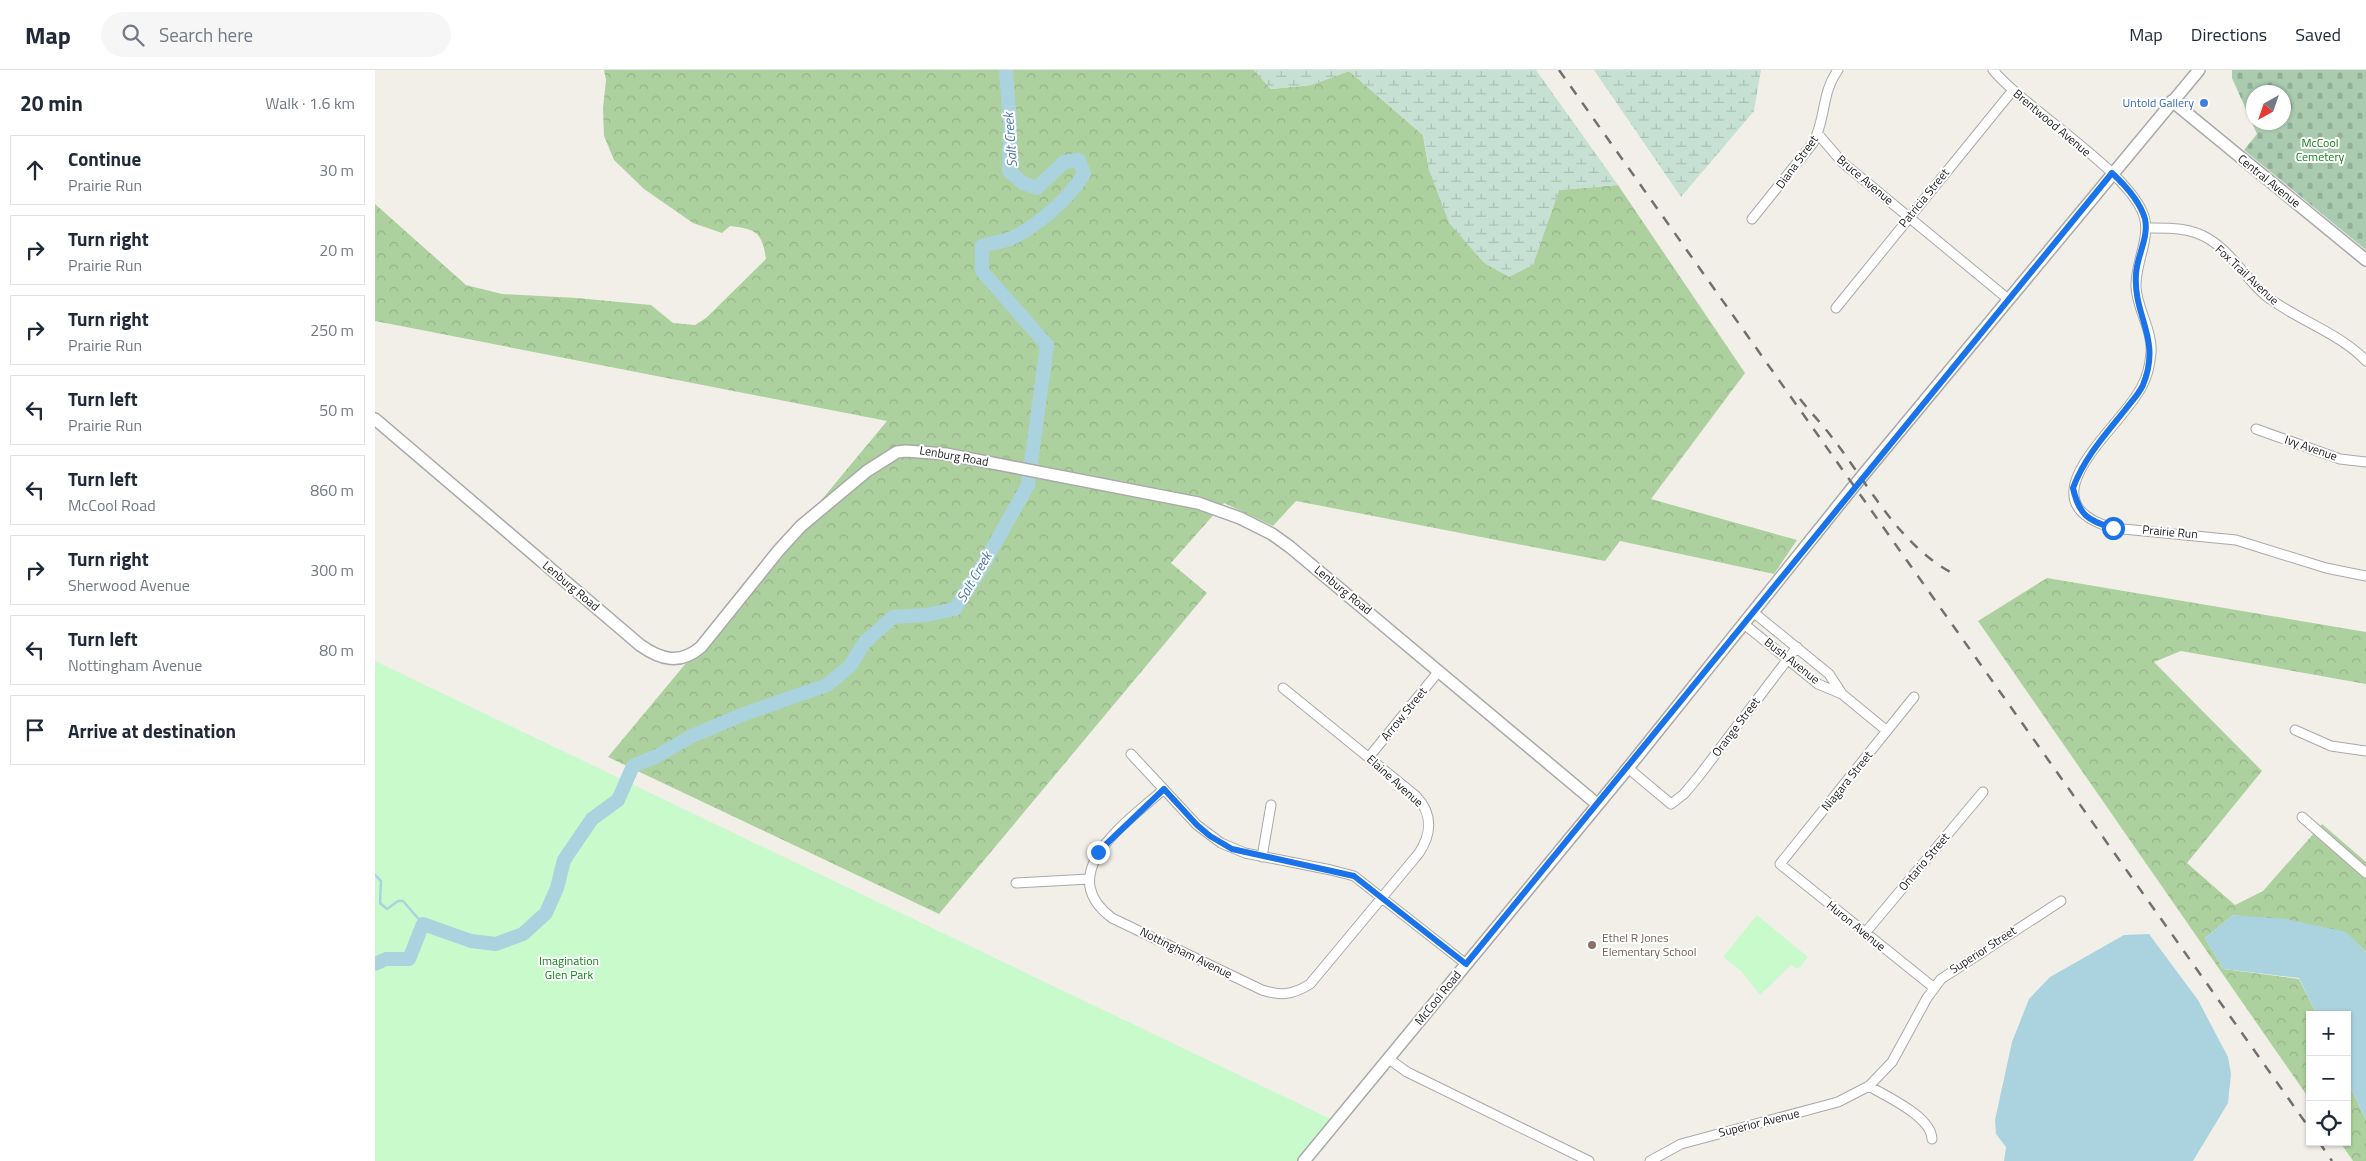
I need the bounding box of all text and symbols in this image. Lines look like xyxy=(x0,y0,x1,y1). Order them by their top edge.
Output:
search box xyxy=(101,12,451,57)
text: Map xyxy=(25,17,71,53)
text: Search here xyxy=(159,20,253,49)
icon: search xyxy=(119,21,147,49)
text: Map xyxy=(2129,21,2163,48)
text: Directions xyxy=(2191,21,2267,48)
text: Saved xyxy=(2295,21,2341,48)
street label: Brentwood Avenue xyxy=(2009,84,2095,161)
north arrow xyxy=(2246,85,2291,130)
text: 20 min xyxy=(20,87,83,119)
text: Walk · 1.6 km xyxy=(265,91,355,115)
place label: Untold Gallery xyxy=(2123,93,2194,112)
marker: Untold Gallery xyxy=(2198,97,2210,109)
water label: Salt Creek xyxy=(997,110,1022,168)
street label: Diana Street xyxy=(1771,130,1823,193)
park label: McCool Cemetery xyxy=(2296,133,2345,166)
text: Continue xyxy=(68,144,141,173)
street label: Central Avenue xyxy=(2234,149,2305,212)
street label: Bruce Avenue xyxy=(1833,150,1898,209)
icon: ahead xyxy=(21,156,49,184)
text: 30 m xyxy=(319,158,354,182)
street label: Patricia Street xyxy=(1894,163,1954,231)
text: Prairie Run xyxy=(68,173,142,197)
text: Turn right xyxy=(68,224,149,253)
icon: right xyxy=(21,236,49,264)
text: 20 m xyxy=(319,238,354,262)
street label: Fox Trail Avenue xyxy=(2211,240,2284,309)
text: Prairie Run xyxy=(68,253,142,277)
text: Turn right xyxy=(68,304,149,333)
icon: right xyxy=(21,316,49,344)
text: 250 m xyxy=(310,318,354,342)
text: Prairie Run xyxy=(68,333,142,357)
text: Turn left xyxy=(68,384,138,413)
icon: left xyxy=(21,396,49,424)
text: 50 m xyxy=(319,398,354,422)
text: Prairie Run xyxy=(68,413,142,437)
street label: Ivy Avenue xyxy=(2282,430,2340,465)
street label: Lenburg Road xyxy=(918,440,990,471)
text: Turn left xyxy=(68,464,138,493)
icon: left xyxy=(21,476,49,504)
text: 860 m xyxy=(310,478,354,502)
text: McCool Road xyxy=(68,493,156,517)
route start xyxy=(2102,517,2125,540)
street label: Prairie Run xyxy=(2142,520,2199,543)
text: Turn right xyxy=(68,544,149,573)
water label: Salt Creek xyxy=(951,546,997,606)
icon: right xyxy=(21,556,49,584)
street label: Lenburg Road xyxy=(539,556,604,615)
text: 300 m xyxy=(310,558,354,582)
street label: Lenburg Road xyxy=(1310,560,1376,619)
text: Sherwood Avenue xyxy=(68,573,190,597)
text: Turn left xyxy=(68,624,138,653)
street label: Bush Avenue xyxy=(1760,633,1824,688)
icon: left xyxy=(21,636,49,664)
text: 80 m xyxy=(319,638,354,662)
text: Nottingham Avenue xyxy=(68,653,202,677)
street label: Arrow Street xyxy=(1376,682,1432,745)
street label: Orange Street xyxy=(1707,692,1765,761)
icon: arrive xyxy=(21,716,49,744)
text: Arrive at destination xyxy=(68,716,236,745)
street label: Niagara Street xyxy=(1816,746,1877,815)
street label: Elaine Avenue xyxy=(1363,750,1428,811)
street label: Ontario Street xyxy=(1893,828,1954,895)
route end xyxy=(1087,841,1110,864)
street label: Huron Avenue xyxy=(1823,896,1890,955)
street label: Superior Street xyxy=(1946,920,2020,978)
street label: Nottingham Avenue xyxy=(1137,922,1236,983)
place label: Ethel R Jones Elementary School xyxy=(1602,928,1696,961)
marker: Ethel R Jones Elementary School xyxy=(1586,939,1598,951)
park label: Imagination Glen Park xyxy=(539,951,599,984)
street label: McCool Road xyxy=(1410,966,1466,1029)
map controls xyxy=(2306,1011,2351,1146)
button: + xyxy=(2306,1011,2351,1056)
button: − xyxy=(2306,1056,2351,1101)
button: locate xyxy=(2306,1101,2351,1146)
street label: Superior Avenue xyxy=(1716,1103,1801,1142)

